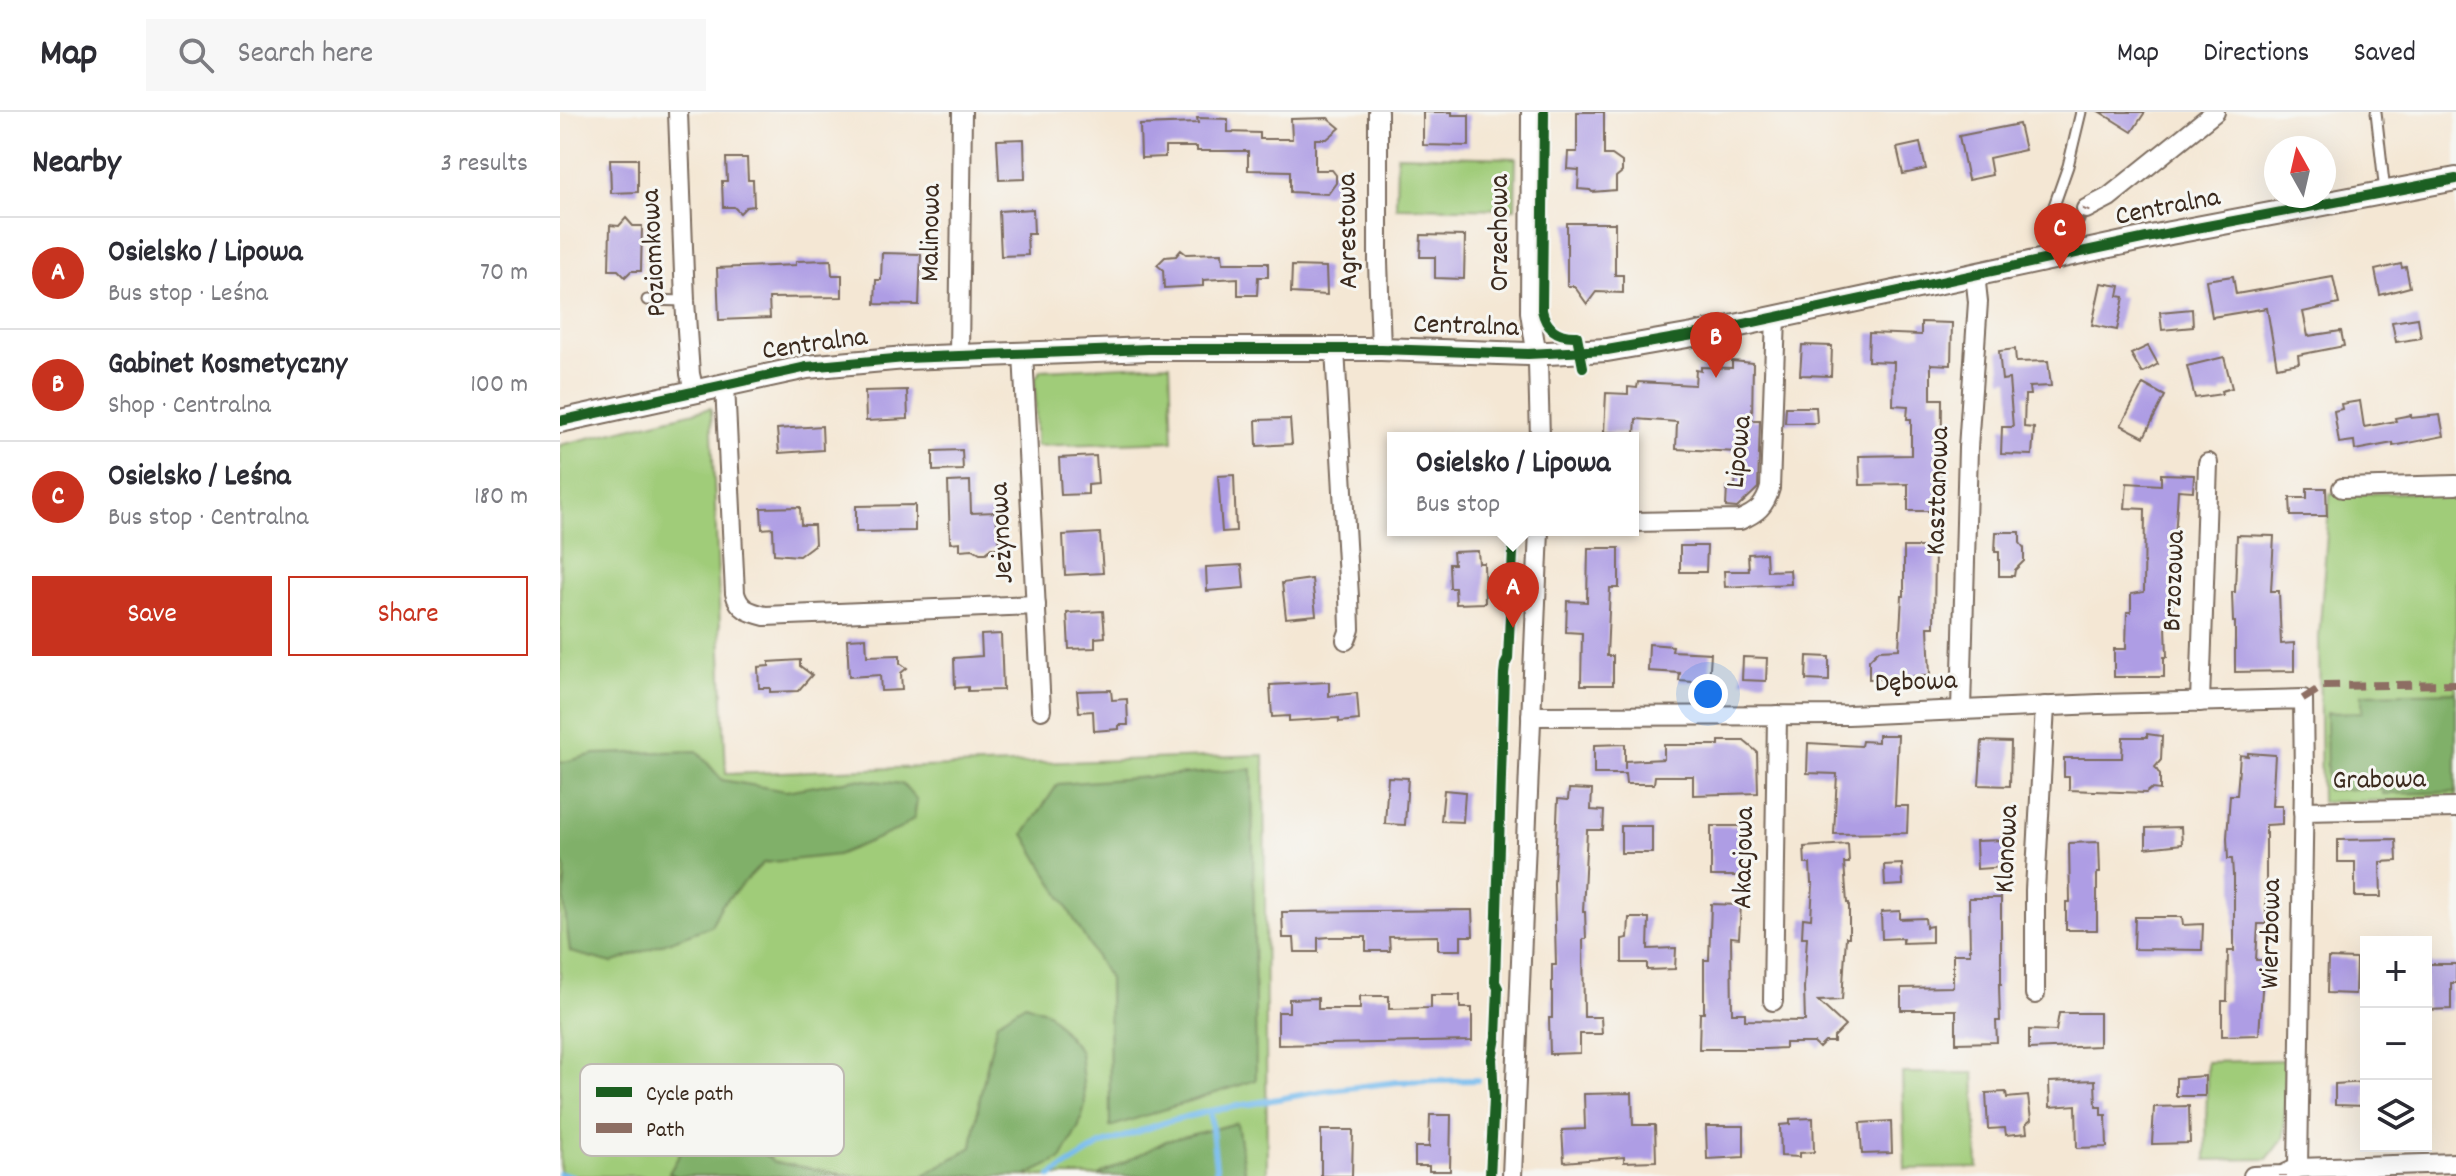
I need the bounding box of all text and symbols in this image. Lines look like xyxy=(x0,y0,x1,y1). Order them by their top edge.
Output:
search box xyxy=(146,19,706,91)
text: Map xyxy=(40,28,98,83)
icon: search xyxy=(174,33,218,77)
text: Search here xyxy=(238,34,373,77)
text: Map xyxy=(2117,35,2159,75)
text: Directions xyxy=(2203,35,2309,75)
text: Saved xyxy=(2353,35,2416,75)
north arrow xyxy=(2264,136,2336,208)
text: Nearby xyxy=(32,140,121,189)
text: 3 results xyxy=(441,146,528,183)
street label: Agrestowa xyxy=(1329,172,1371,289)
street label: Orzechowa xyxy=(1482,174,1522,292)
street label: Centralna xyxy=(2112,179,2225,239)
street label: Malinowa xyxy=(912,183,954,282)
street label: Poziomkowa xyxy=(633,187,679,318)
pin: C xyxy=(2034,203,2086,269)
text: Osielsko / Lipowa xyxy=(108,233,303,276)
text: A xyxy=(51,255,65,292)
text: 70 m xyxy=(480,255,528,292)
text: Bus stop · Leśna xyxy=(108,276,268,313)
street label: Centralna xyxy=(1412,306,1520,350)
pin: B xyxy=(1690,312,1742,378)
street label: Centralna xyxy=(760,319,871,373)
text: Gabinet Kosmetyczny xyxy=(108,345,347,388)
text: B xyxy=(52,367,64,404)
text: 100 m xyxy=(470,367,528,404)
text: Shop · Centralna xyxy=(108,388,271,425)
street label: Lipowa xyxy=(1717,413,1765,490)
street label: Kasztanowa xyxy=(1918,425,1962,556)
popup xyxy=(1387,432,1639,536)
text: Osielsko / Lipowa xyxy=(1416,444,1610,487)
text: Osielsko / Leśna xyxy=(108,457,291,500)
text: C xyxy=(52,479,64,516)
text: 180 m xyxy=(474,479,528,516)
street label: Jeżynowa xyxy=(981,481,1027,585)
text: Bus stop xyxy=(1416,487,1500,524)
text: Bus stop · Centralna xyxy=(108,500,309,537)
street label: Brzozowa xyxy=(2154,529,2198,632)
pin: A xyxy=(1487,562,1539,628)
button: Save xyxy=(32,576,272,656)
button: Share xyxy=(288,576,528,656)
street label: Dębowa xyxy=(1874,663,1959,705)
your location xyxy=(1688,674,1728,714)
street label: Grabowa xyxy=(2332,761,2427,803)
street label: Klonowa xyxy=(1987,803,2031,894)
street label: Akacjowa xyxy=(1725,806,1767,909)
street label: Wierzbowa xyxy=(2252,878,2294,989)
map controls xyxy=(2360,936,2432,1152)
button: + xyxy=(2360,936,2432,1008)
button: − xyxy=(2360,1008,2432,1080)
legend xyxy=(580,1064,844,1156)
text: Cycle path xyxy=(646,1080,733,1111)
button: layers xyxy=(2360,1080,2432,1152)
text: Path xyxy=(646,1116,685,1147)

